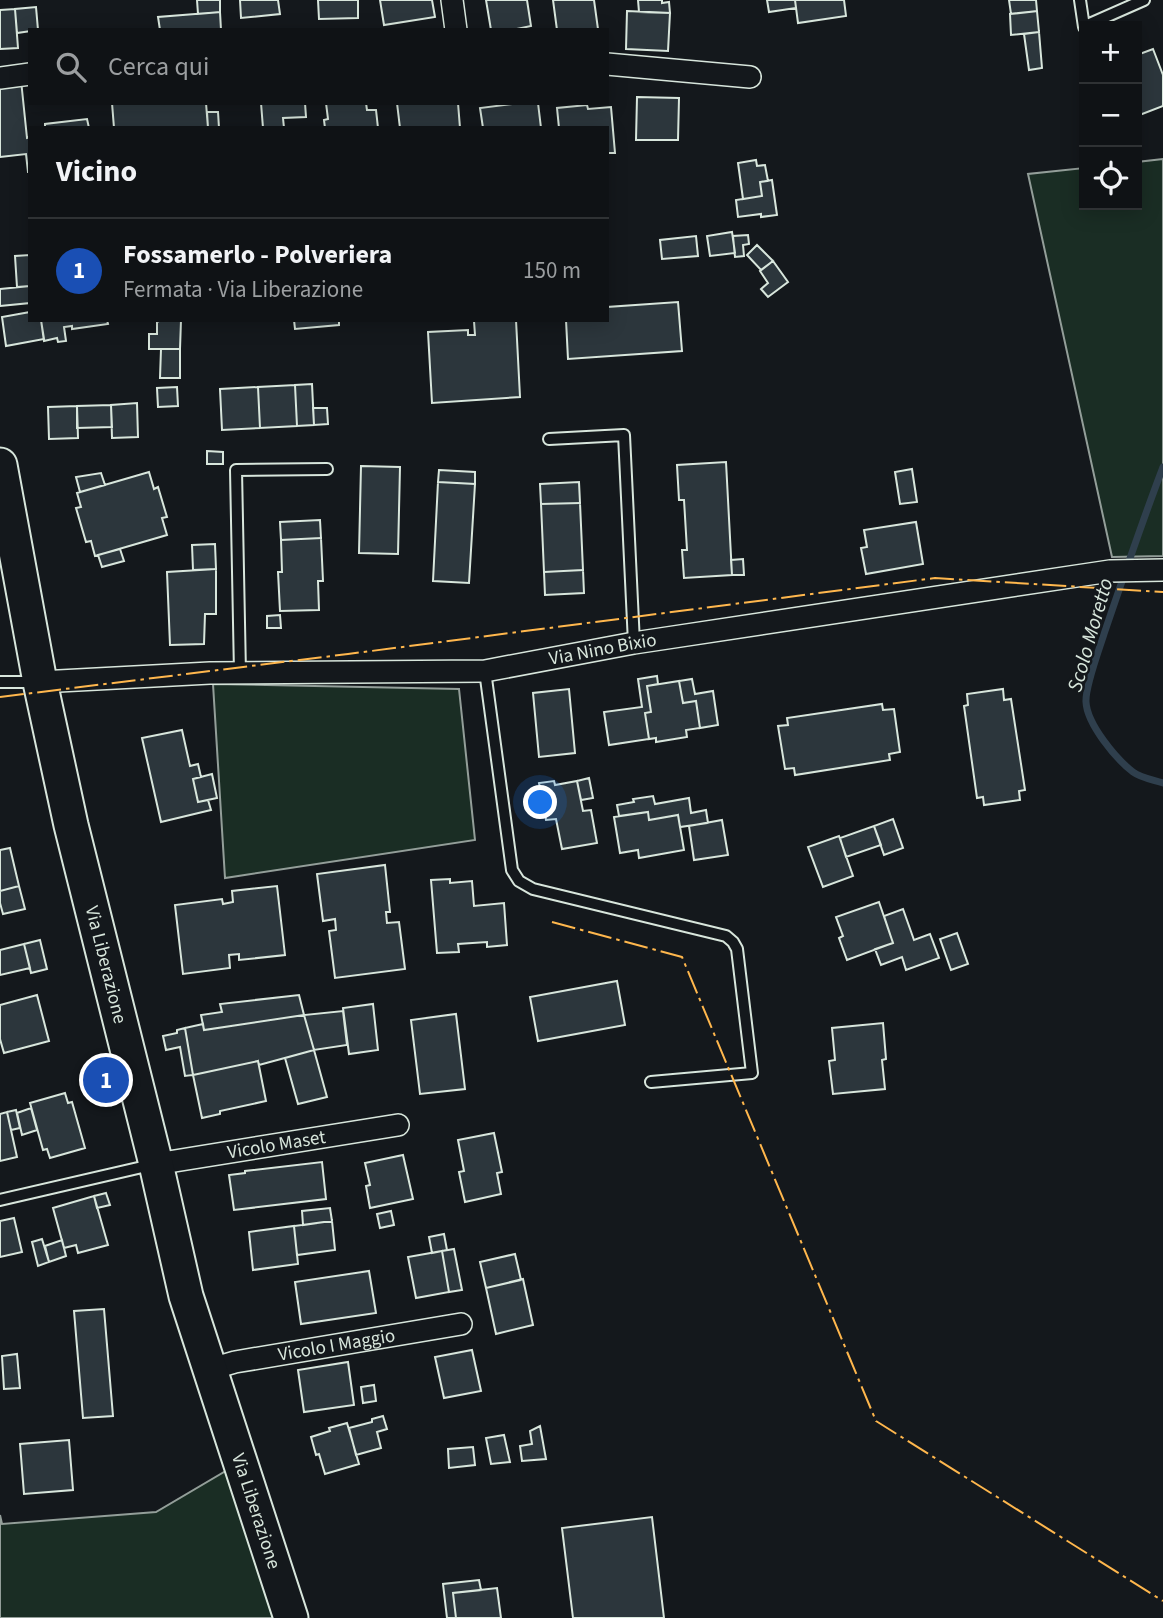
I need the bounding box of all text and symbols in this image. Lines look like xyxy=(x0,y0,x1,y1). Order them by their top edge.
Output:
map controls xyxy=(1079,21,1142,210)
button: + xyxy=(1079,21,1142,84)
search box xyxy=(28,28,609,105)
icon: search xyxy=(52,48,90,86)
text: Cerca qui xyxy=(108,48,209,85)
button: − xyxy=(1079,84,1142,147)
button: locate xyxy=(1079,147,1142,210)
text: Vicino xyxy=(56,150,137,193)
text: Fossamerlo - Polveriera xyxy=(123,236,392,273)
text: 1 xyxy=(73,254,85,287)
text: 150 m xyxy=(523,254,581,287)
text: Fermata · Via Liberazione xyxy=(123,273,363,306)
water label: Scolo Moretto xyxy=(1059,575,1121,695)
street label: Via Nino Bixio xyxy=(547,626,658,672)
your location xyxy=(523,785,557,819)
street label: Via Liberazione xyxy=(78,903,134,1026)
pin: 1 xyxy=(83,1054,129,1106)
street label: Vicolo Maset xyxy=(225,1123,328,1166)
street label: Vicolo I Maggio xyxy=(276,1322,397,1368)
street label: Via Liberazione xyxy=(225,1450,288,1572)

